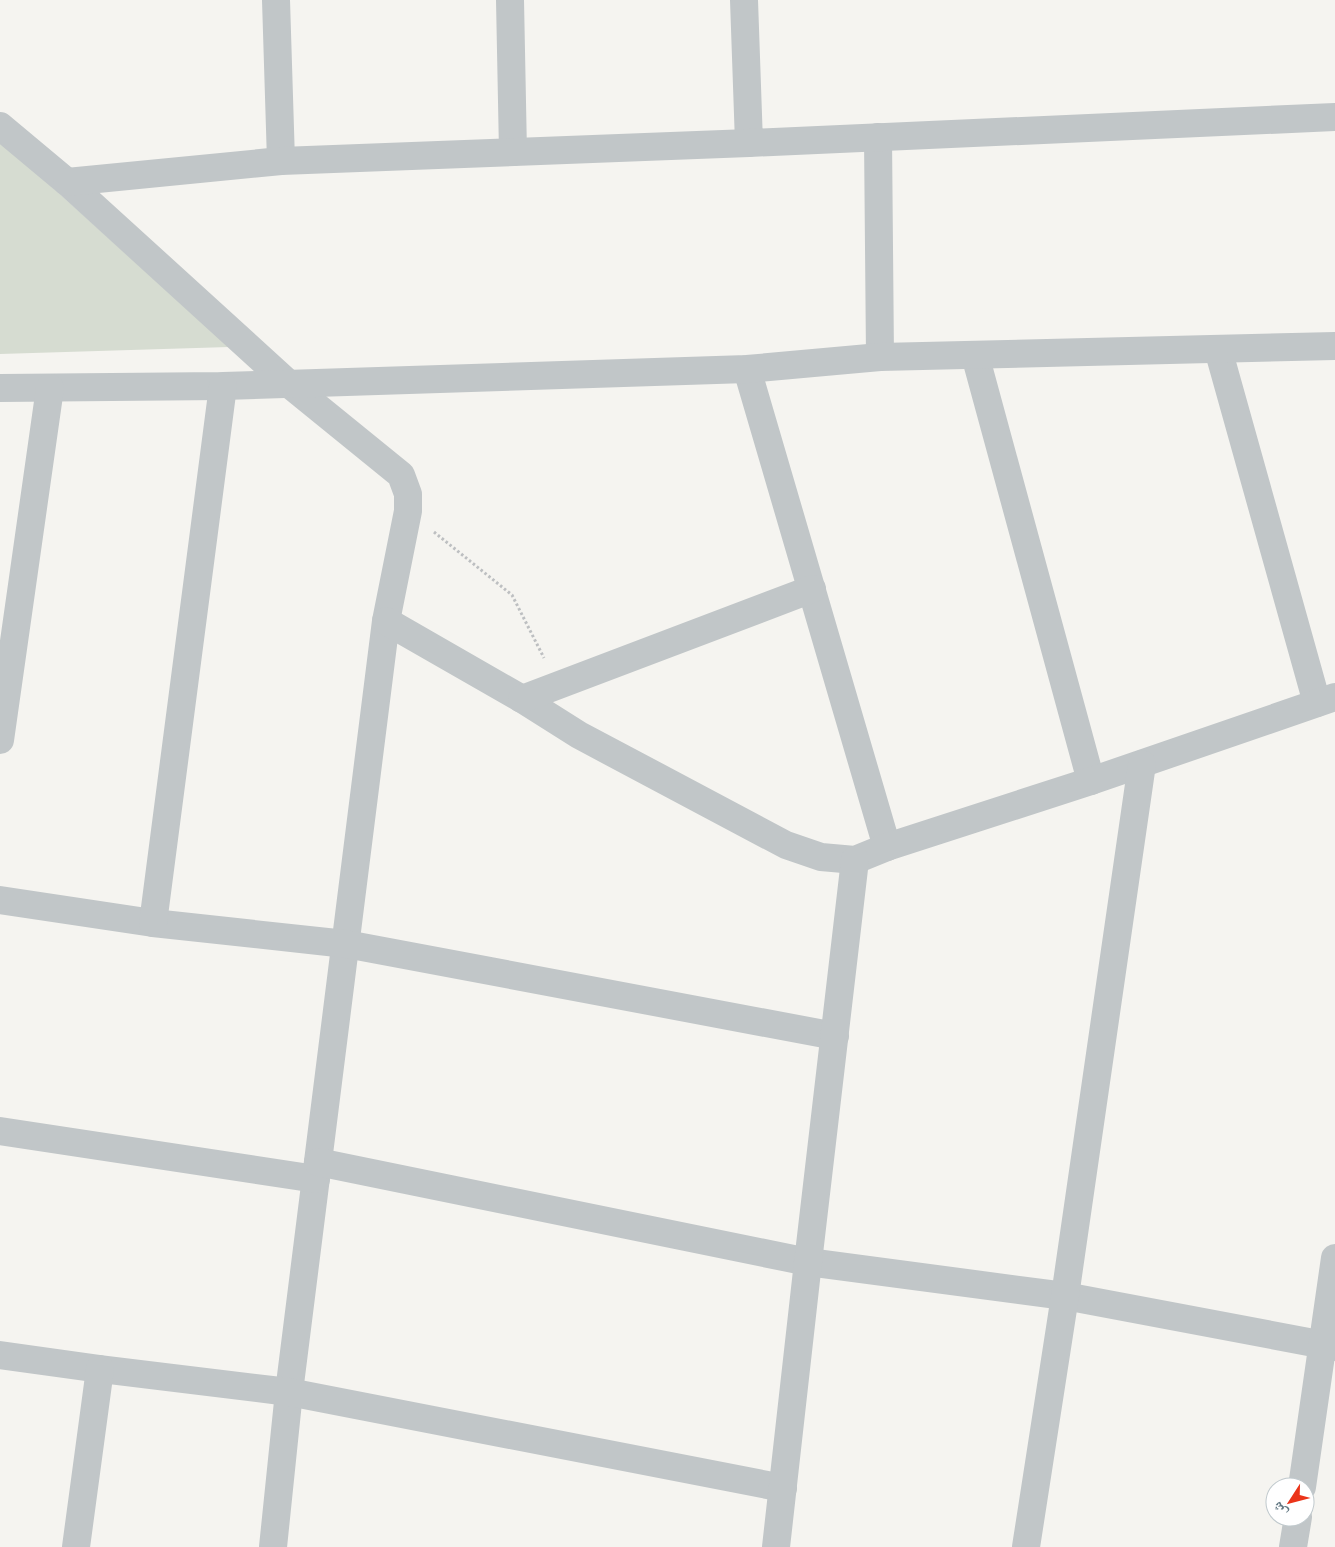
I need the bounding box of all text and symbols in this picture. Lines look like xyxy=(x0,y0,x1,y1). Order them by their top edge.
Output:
north arrow xyxy=(1265,1477,1315,1527)
text: ش xyxy=(1268,1498,1291,1521)

